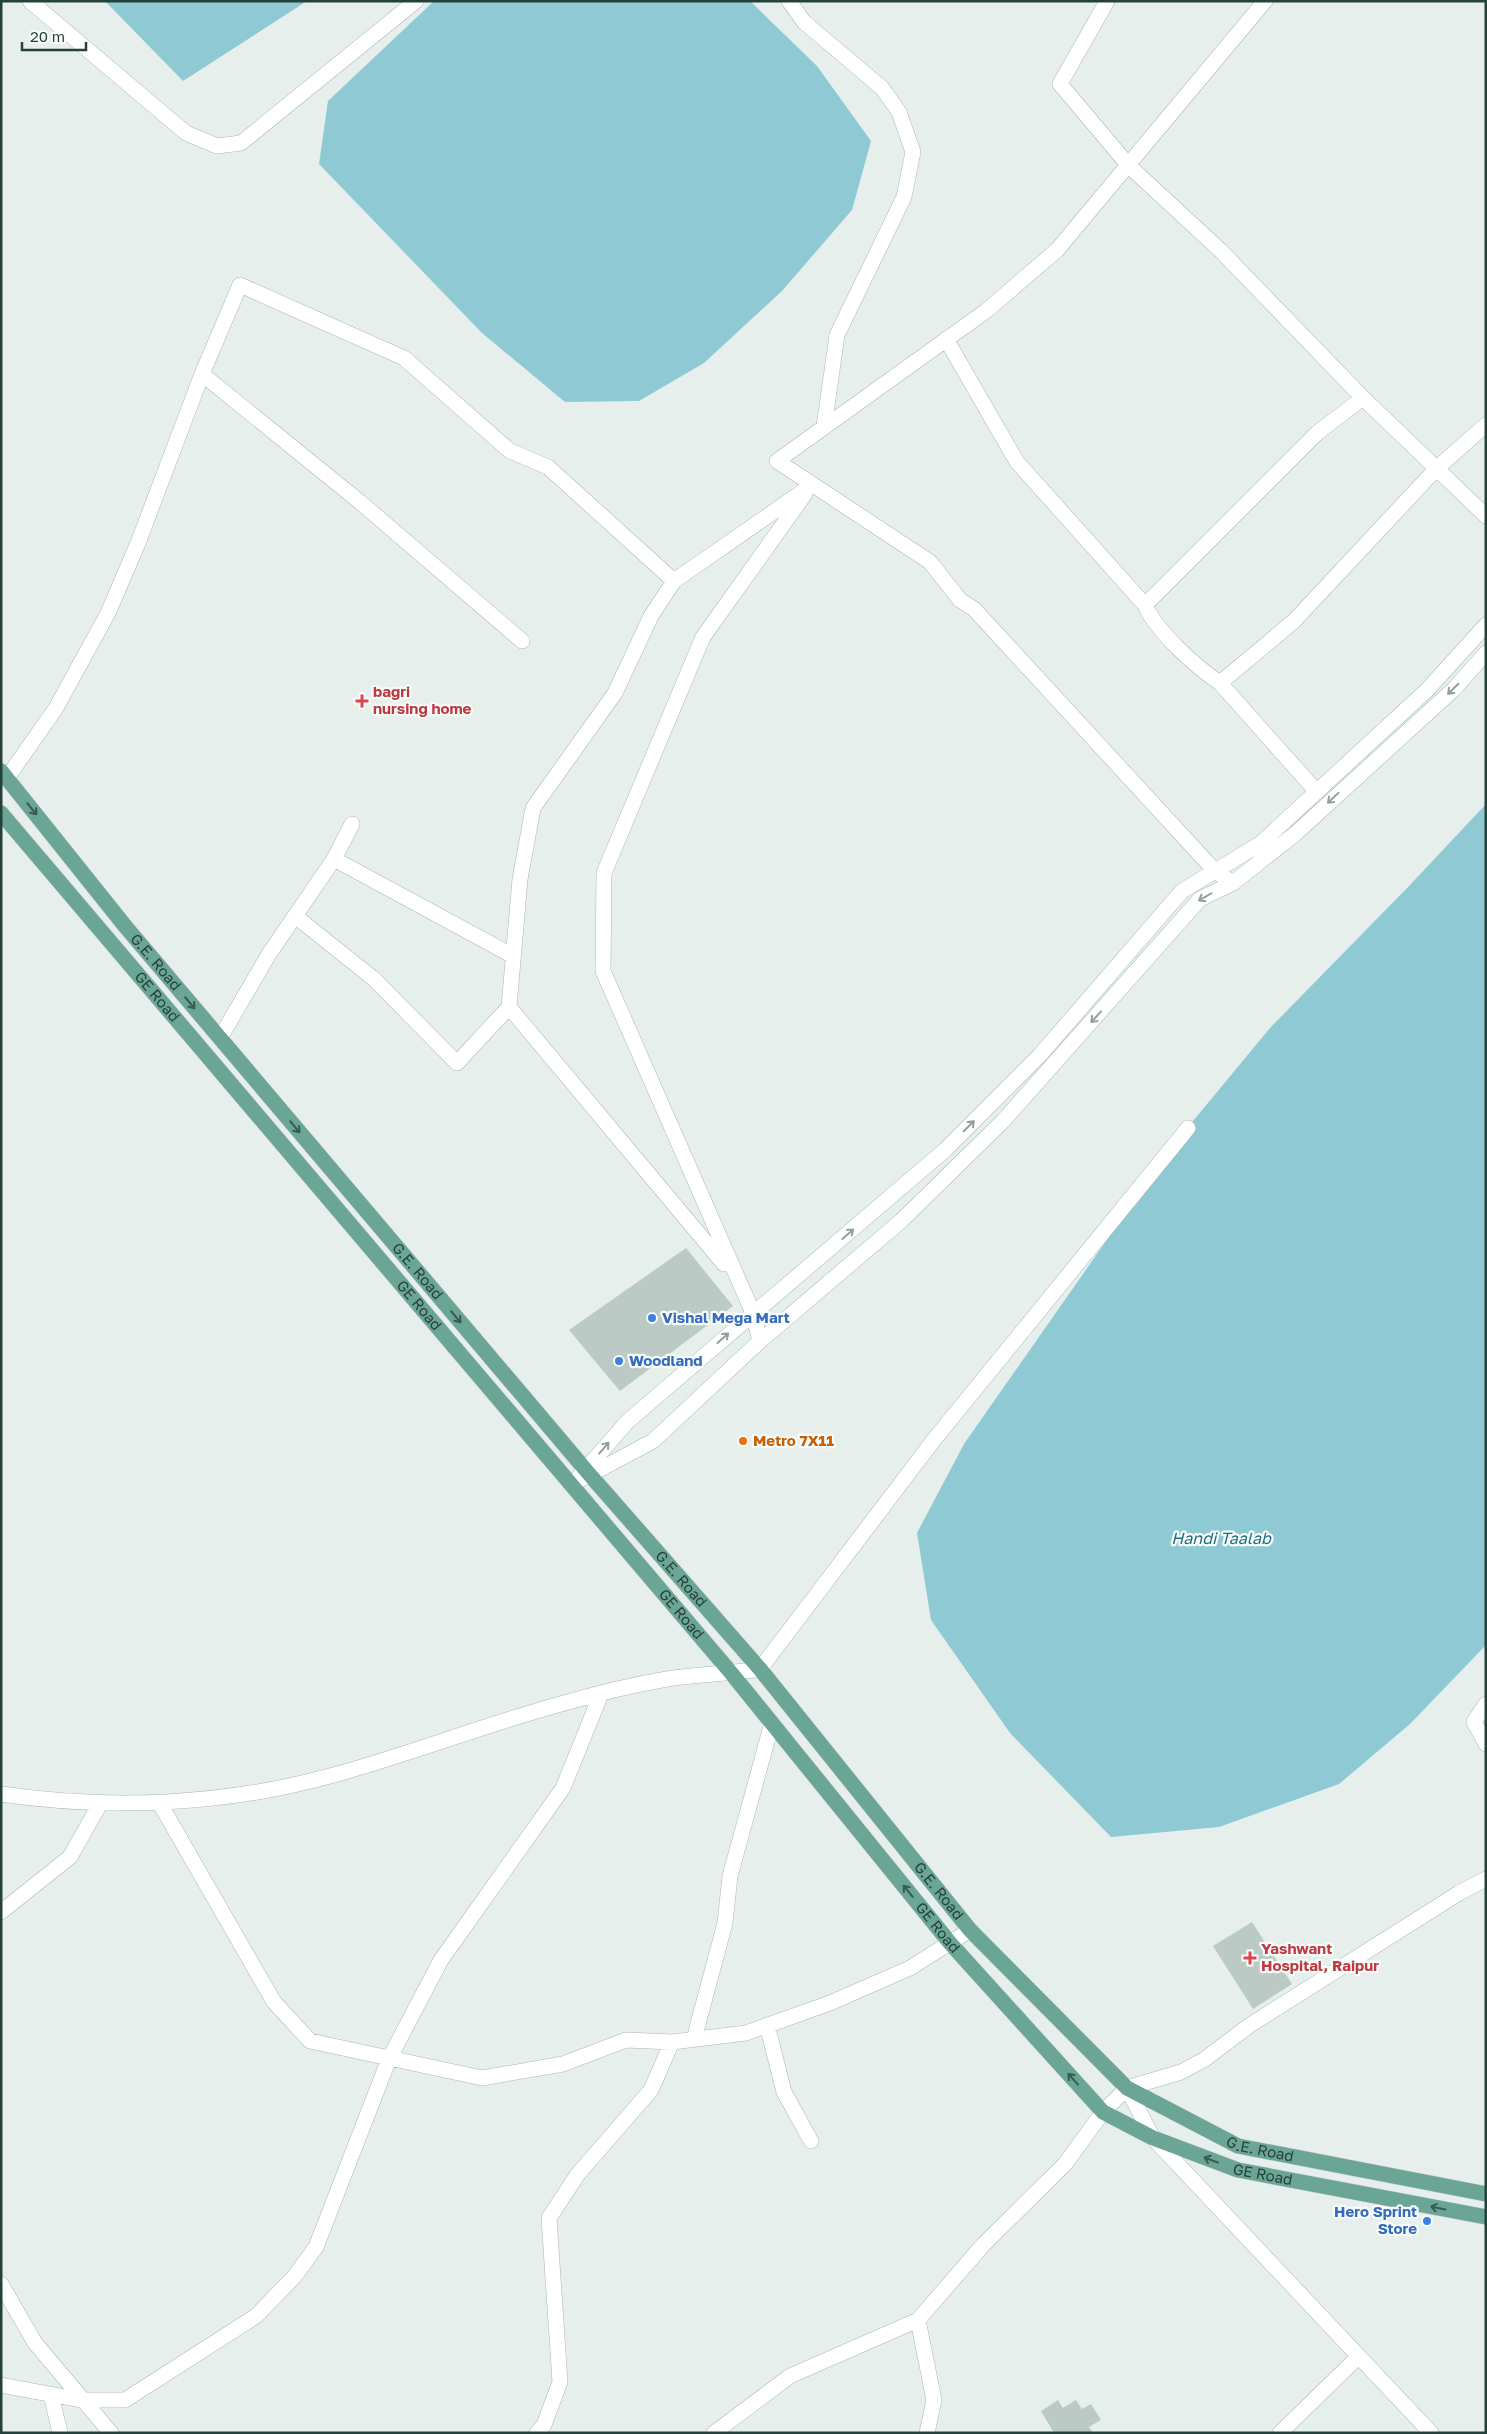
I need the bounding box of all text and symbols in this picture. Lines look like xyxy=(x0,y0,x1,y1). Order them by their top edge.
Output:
scale bar xyxy=(22,20,86,52)
text: 20 m xyxy=(30,27,65,45)
place label: bagri nursing home xyxy=(373,682,472,717)
one-way arrow xyxy=(1447,683,1459,695)
marker: bagri nursing home xyxy=(355,694,369,708)
one-way arrow xyxy=(1327,792,1339,804)
one-way arrow xyxy=(26,802,37,815)
one-way arrow xyxy=(1199,893,1213,903)
street label: G.E. Road xyxy=(127,929,186,994)
street label: GE Road xyxy=(131,967,184,1025)
one-way arrow xyxy=(184,996,196,1009)
one-way arrow xyxy=(1090,1010,1102,1023)
one-way arrow xyxy=(963,1119,975,1132)
one-way arrow xyxy=(289,1120,301,1133)
one-way arrow xyxy=(842,1228,855,1240)
street label: G.E. Road xyxy=(389,1238,447,1303)
street label: GE Road xyxy=(393,1276,446,1334)
place label: Vishal Mega Mart xyxy=(662,1308,790,1326)
one-way arrow xyxy=(451,1311,462,1324)
marker: Vishal Mega Mart xyxy=(646,1312,658,1324)
one-way arrow xyxy=(717,1332,730,1344)
place label: Woodland xyxy=(629,1351,703,1369)
marker: Woodland xyxy=(613,1355,625,1367)
place label: Metro 7X11 xyxy=(753,1431,834,1449)
marker: Metro 7X11 xyxy=(737,1435,749,1447)
one-way arrow xyxy=(599,1442,610,1455)
water label: Handi Taalab xyxy=(1171,1528,1272,1548)
street label: G.E. Road xyxy=(652,1546,711,1610)
street label: GE Road xyxy=(656,1585,708,1642)
street label: G.E. Road xyxy=(911,1858,968,1923)
one-way arrow xyxy=(903,1885,914,1898)
street label: GE Road xyxy=(912,1898,964,1956)
place label: Yashwant Hospital, Raipur xyxy=(1261,1939,1379,1974)
marker: Yashwant Hospital, Raipur xyxy=(1243,1951,1257,1965)
one-way arrow xyxy=(1067,2072,1079,2085)
street label: G.E. Road xyxy=(1223,2131,1296,2165)
one-way arrow xyxy=(1204,2155,1219,2164)
street label: GE Road xyxy=(1232,2159,1294,2188)
place label: Hero Sprint Store xyxy=(1334,2202,1417,2237)
one-way arrow xyxy=(1430,2203,1446,2212)
marker: Hero Sprint Store xyxy=(1421,2215,1433,2227)

